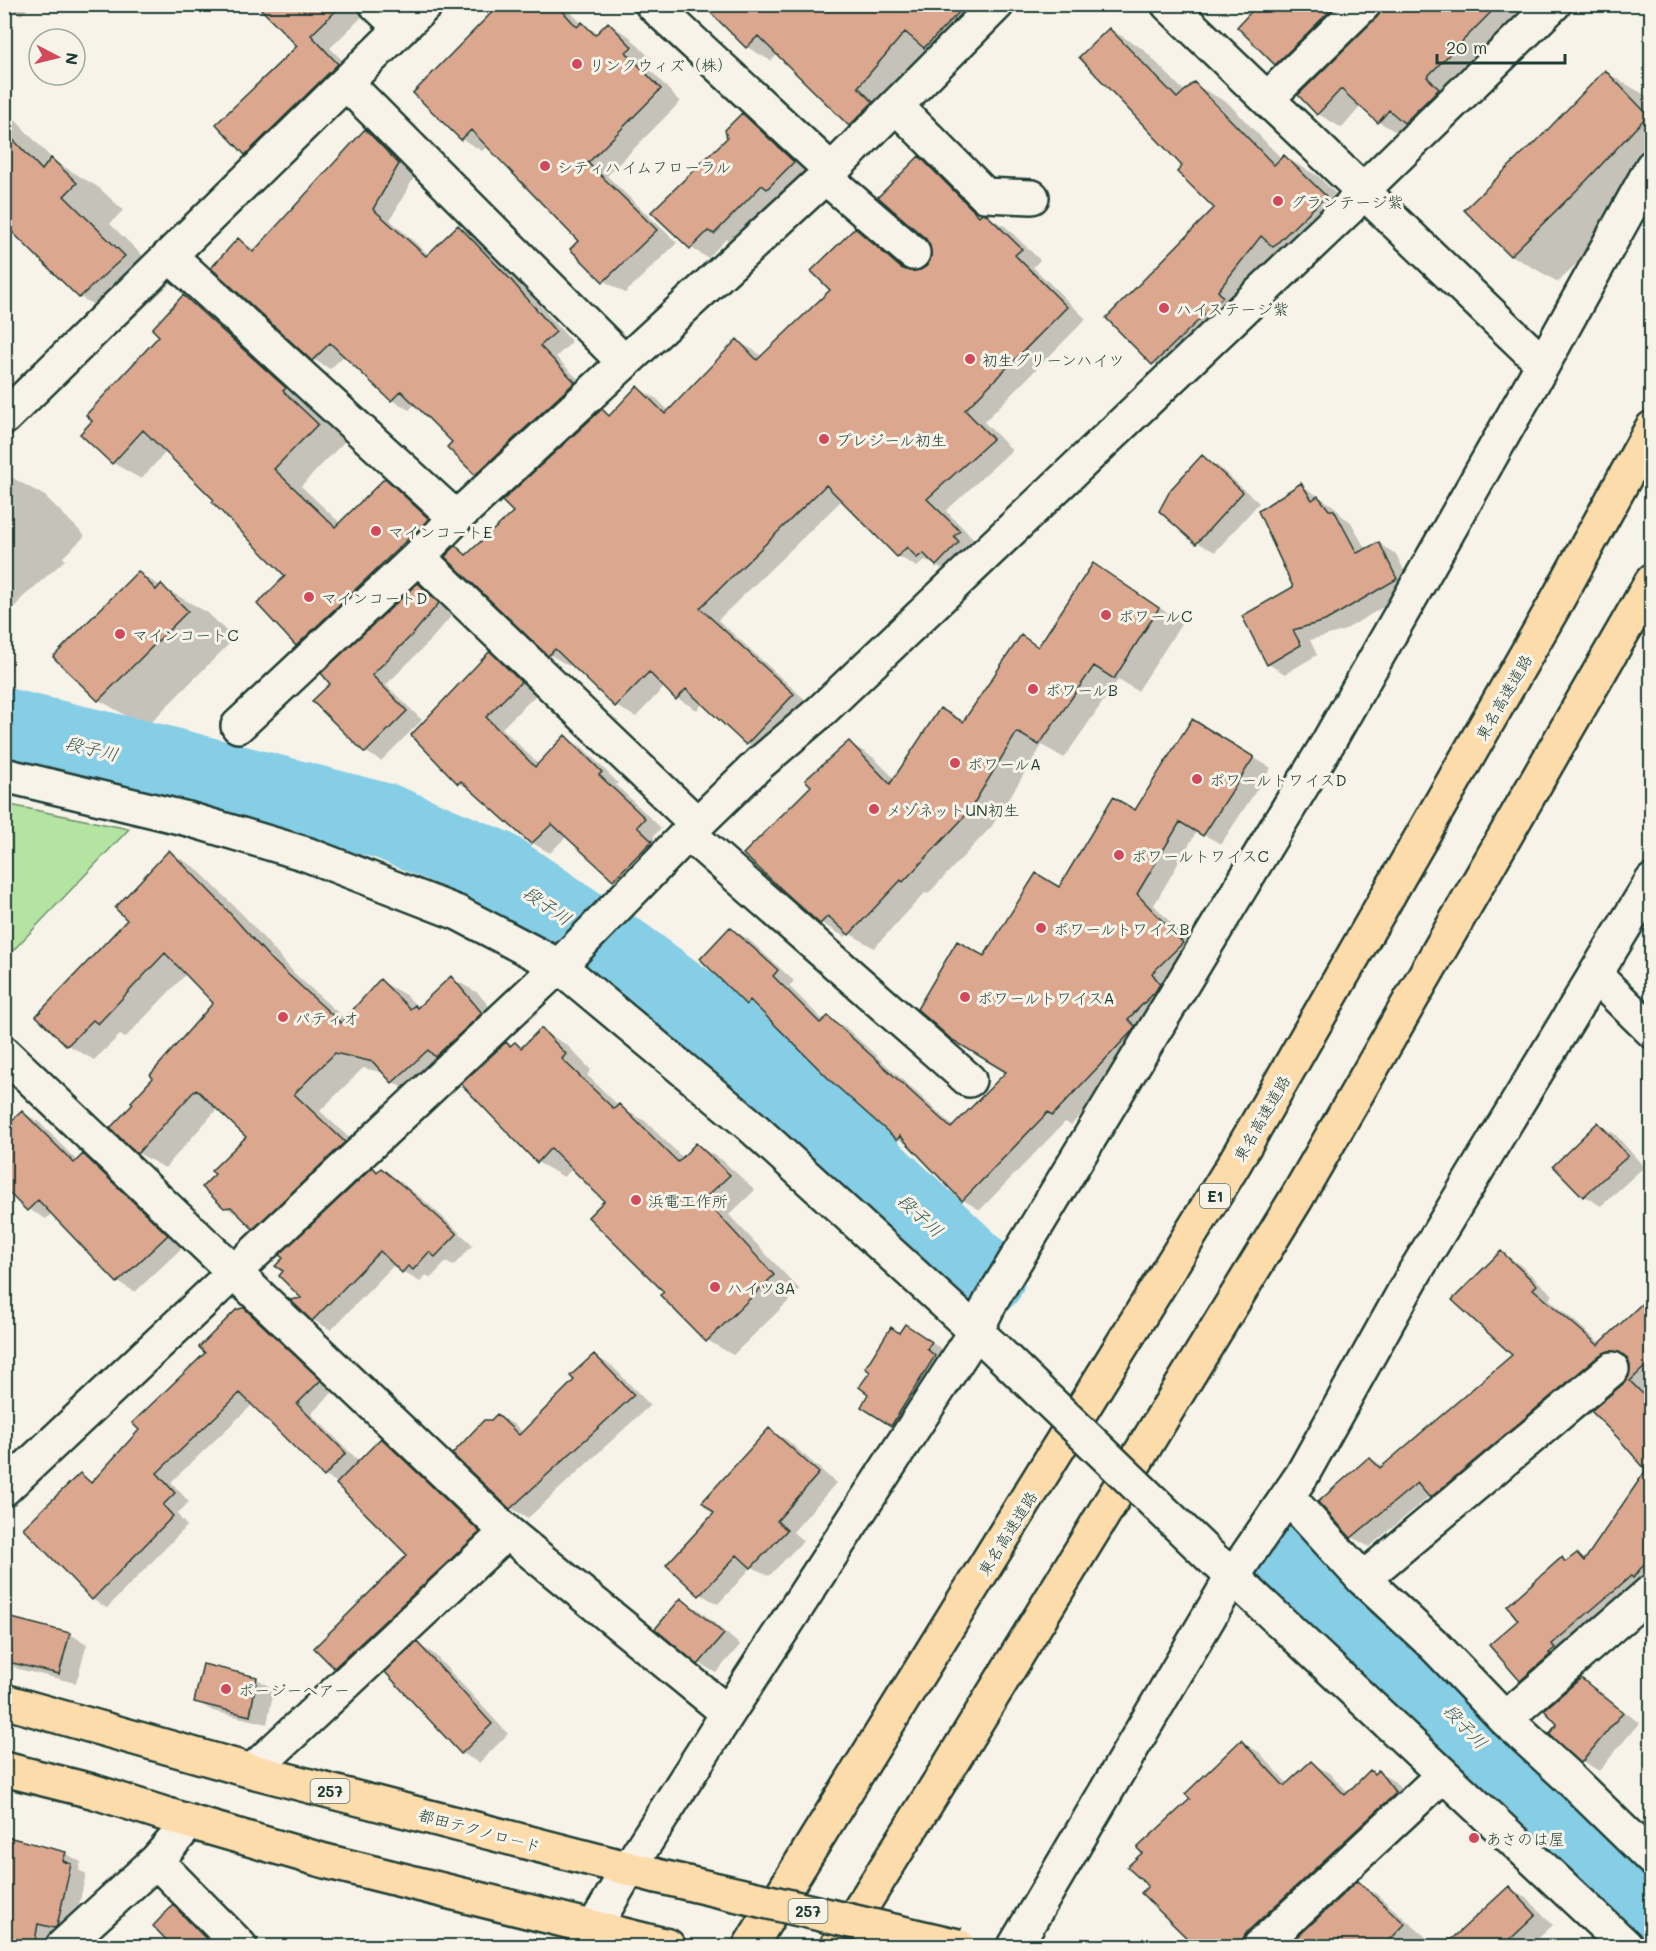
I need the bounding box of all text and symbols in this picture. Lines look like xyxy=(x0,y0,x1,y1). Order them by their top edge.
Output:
north arrow xyxy=(27,27,87,87)
scale bar xyxy=(1437,27,1564,65)
text: 20 m xyxy=(1446,35,1487,59)
text: N xyxy=(61,52,84,66)
place label: リンクウィズ（株） xyxy=(589,54,733,75)
marker: リンクウィズ（株） xyxy=(570,57,584,71)
place label: シティハイムフローラル xyxy=(557,156,731,177)
marker: シティハイムフローラル xyxy=(538,159,552,173)
place label: グランテージ紫 xyxy=(1290,191,1403,212)
marker: グランテージ紫 xyxy=(1271,194,1285,208)
place label: ハイステージ紫 xyxy=(1176,298,1289,319)
marker: ハイステージ紫 xyxy=(1157,301,1171,315)
place label: 初生グリーンハイツ xyxy=(982,349,1124,370)
marker: 初生グリーンハイツ xyxy=(963,352,977,366)
place label: プレジール初生 xyxy=(836,429,947,450)
marker: プレジール初生 xyxy=(817,432,831,446)
place label: マインコートE xyxy=(388,521,493,542)
marker: マインコートE xyxy=(369,524,383,538)
place label: マインコートD xyxy=(321,587,427,608)
marker: マインコートD xyxy=(302,590,316,604)
place label: ポワールC xyxy=(1118,605,1192,626)
marker: ポワールC xyxy=(1099,608,1113,622)
place label: マインコートC xyxy=(132,624,239,645)
marker: マインコートC xyxy=(113,627,127,641)
street label: 東名高速道路 xyxy=(1470,650,1536,744)
place label: ポワールB xyxy=(1045,679,1118,700)
marker: ポワールB xyxy=(1026,682,1040,696)
water label: 段子川 xyxy=(63,730,121,766)
place label: ポワールA xyxy=(967,753,1041,774)
marker: ポワールA xyxy=(948,756,962,770)
place label: ポワールトワイスD xyxy=(1209,769,1346,790)
marker: ポワールトワイスD xyxy=(1190,772,1204,786)
place label: メゾネットUN初生 xyxy=(886,799,1020,820)
marker: メゾネットUN初生 xyxy=(867,802,881,816)
place label: ポワールトワイスC xyxy=(1131,845,1269,866)
marker: ポワールトワイスC xyxy=(1112,848,1126,862)
water label: 段子川 xyxy=(519,880,577,930)
place label: ポワールトワイスB xyxy=(1053,918,1189,939)
marker: ポワールトワイスB xyxy=(1034,921,1048,935)
place label: ポワールトワイスA xyxy=(977,987,1114,1008)
marker: ポワールトワイスA xyxy=(958,990,972,1004)
place label: パティオ xyxy=(295,1007,359,1028)
marker: パティオ xyxy=(276,1010,290,1024)
street label: 東名高速道路 xyxy=(1228,1071,1294,1165)
road number: E1 xyxy=(1200,1184,1230,1208)
water label: 段子川 xyxy=(893,1188,949,1242)
place label: 浜電工作所 xyxy=(648,1190,728,1211)
marker: 浜電工作所 xyxy=(629,1193,643,1207)
place label: ハイツ3A xyxy=(727,1277,795,1298)
marker: ハイツ3A xyxy=(708,1280,722,1294)
street label: 東名高速道路 xyxy=(973,1487,1041,1579)
place label: ポージーヘアー xyxy=(238,1679,350,1700)
marker: ポージーヘアー xyxy=(219,1682,233,1696)
water label: 段子川 xyxy=(1439,1698,1493,1754)
road number: 257 xyxy=(310,1779,350,1803)
street label: 都田テクノロード xyxy=(417,1804,543,1856)
place label: あさのは屋 xyxy=(1486,1828,1565,1849)
marker: あさのは屋 xyxy=(1467,1831,1481,1845)
road number: 257 xyxy=(788,1899,828,1923)

